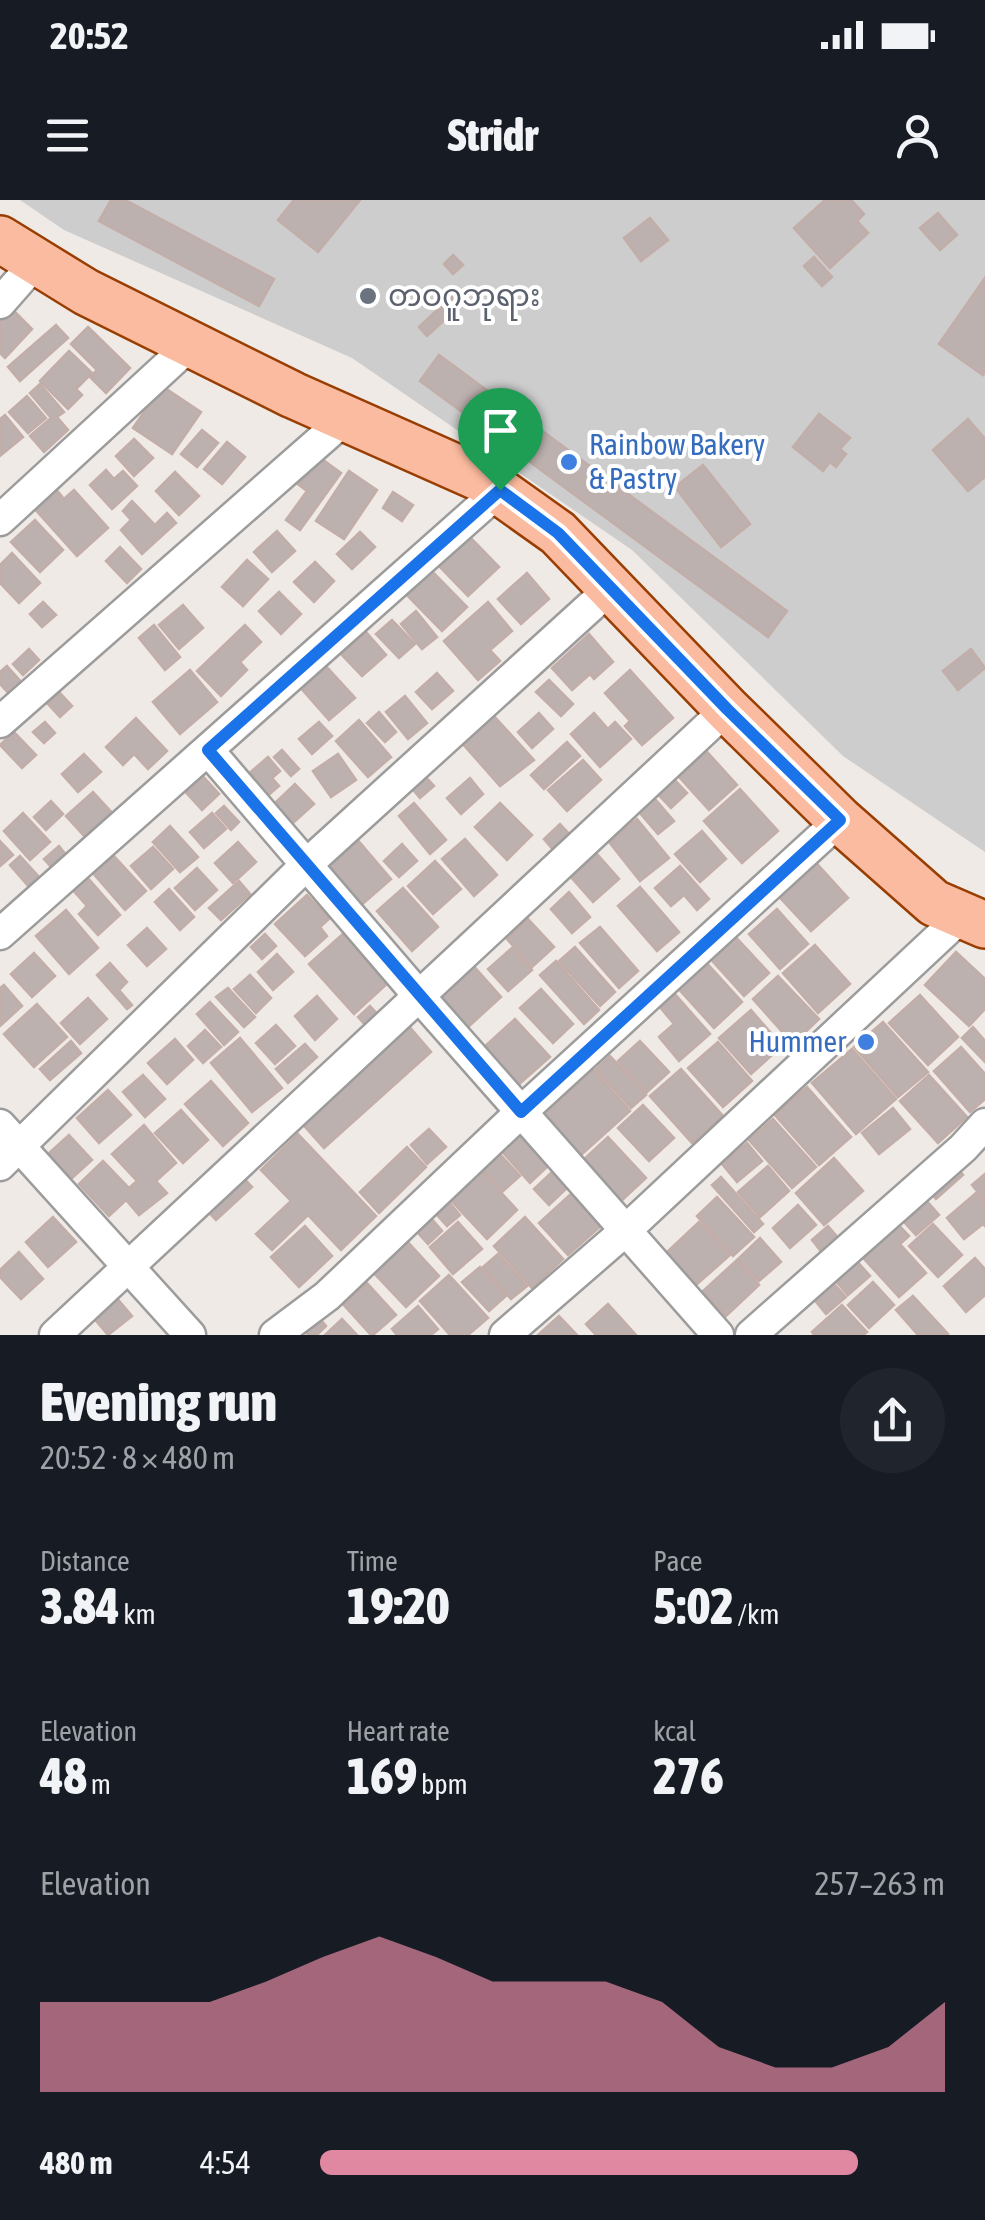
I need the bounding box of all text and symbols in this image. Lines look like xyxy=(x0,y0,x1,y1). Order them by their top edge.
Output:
text: 20:52 xyxy=(50,14,129,57)
icon: menu xyxy=(40,108,95,163)
icon: person xyxy=(890,108,945,163)
text: Stridr xyxy=(447,109,538,161)
place label: တဝဂူဘုရား xyxy=(388,278,540,321)
marker: တဝဂူဘုရား xyxy=(357,285,379,307)
pin xyxy=(458,388,543,491)
icon: arrive xyxy=(473,403,528,458)
place label: Rainbow Bakery & Pastry xyxy=(589,427,765,495)
marker: Rainbow Bakery & Pastry xyxy=(558,451,580,473)
place label: Hummer xyxy=(748,1024,847,1058)
marker: Hummer xyxy=(855,1031,877,1053)
button: share xyxy=(840,1368,945,1473)
text: Evening run xyxy=(40,1370,277,1433)
text: 20:52 · 8 × 480 m xyxy=(40,1439,235,1476)
text: Distance xyxy=(40,1545,130,1577)
text: Time xyxy=(347,1545,398,1577)
text: Pace xyxy=(653,1545,703,1577)
text: 3.84 xyxy=(40,1577,119,1635)
text: 19:20 xyxy=(347,1577,450,1635)
text: 5:02 xyxy=(653,1577,734,1635)
text: km xyxy=(119,1598,156,1630)
text: /km xyxy=(734,1598,780,1630)
text: Elevation xyxy=(40,1715,137,1747)
text: Heart rate xyxy=(347,1715,450,1747)
text: kcal xyxy=(653,1715,696,1747)
text: 48 xyxy=(40,1747,87,1805)
text: 169 xyxy=(347,1747,417,1805)
text: 276 xyxy=(653,1747,724,1805)
text: m xyxy=(87,1768,111,1800)
text: bpm xyxy=(417,1768,468,1800)
text: Elevation xyxy=(40,1865,151,1902)
text: 257–263 m xyxy=(815,1865,945,1902)
text: 480 m xyxy=(40,2144,113,2181)
text: 4:54 xyxy=(200,2144,251,2181)

